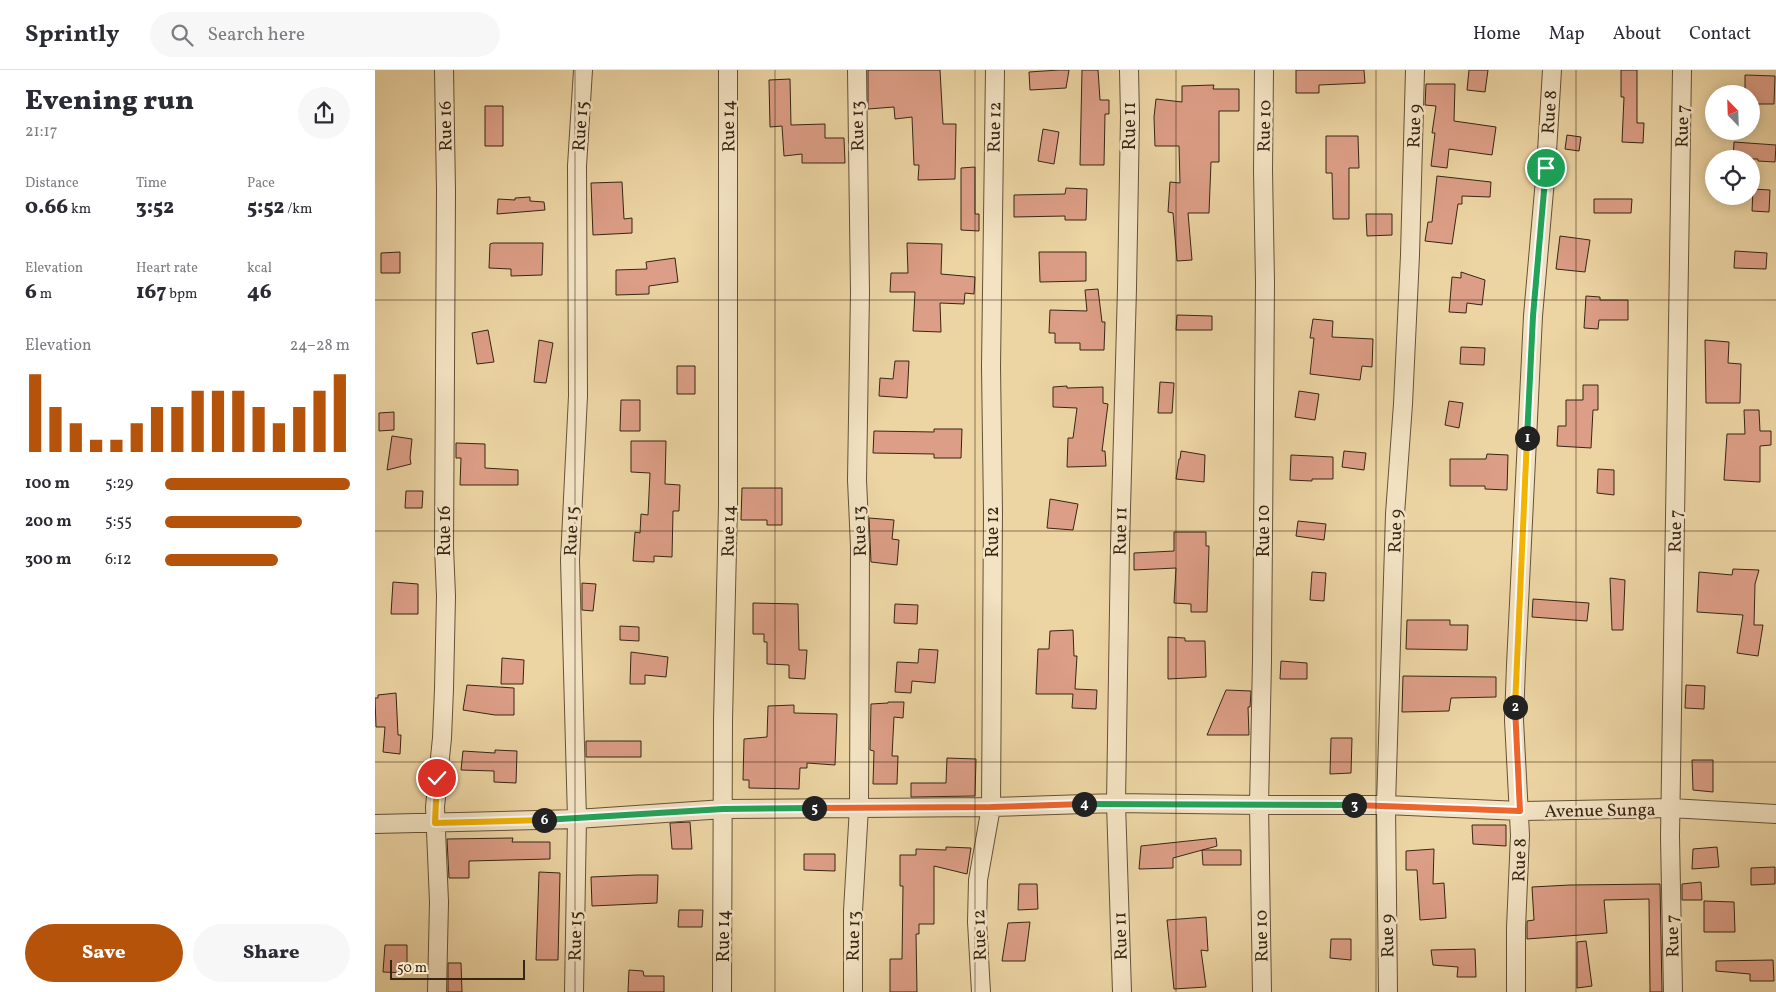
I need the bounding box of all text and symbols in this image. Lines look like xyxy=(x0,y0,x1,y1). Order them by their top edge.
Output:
search box xyxy=(150,12,500,57)
text: Sprintly xyxy=(25,18,120,52)
icon: search xyxy=(168,21,196,49)
text: Search here xyxy=(208,22,305,48)
text: Home xyxy=(1473,22,1521,47)
text: Map xyxy=(1549,22,1585,47)
text: About xyxy=(1613,22,1661,47)
text: Contact xyxy=(1689,22,1751,47)
text: Evening run xyxy=(25,82,194,121)
north arrow xyxy=(1705,85,1760,140)
map controls xyxy=(1705,85,1760,205)
button: share xyxy=(298,87,350,139)
street label: Rue 8 xyxy=(1537,89,1564,135)
street label: Rue 10 xyxy=(1253,99,1278,152)
street label: Rue 16 xyxy=(434,100,459,152)
street label: Rue 15 xyxy=(567,100,596,152)
street label: Rue 14 xyxy=(717,100,742,152)
street label: Rue 13 xyxy=(846,100,871,152)
street label: Rue 12 xyxy=(983,101,1008,153)
street label: Rue 11 xyxy=(1118,102,1143,150)
street label: Rue 9 xyxy=(1402,104,1429,148)
street label: Rue 7 xyxy=(1671,104,1696,148)
text: 21:17 xyxy=(25,121,58,143)
pin xyxy=(1525,147,1567,189)
button: locate xyxy=(1705,150,1760,205)
icon: arrive xyxy=(1532,154,1560,182)
text: Distance xyxy=(25,174,79,193)
text: Time xyxy=(136,174,167,193)
text: Pace xyxy=(247,174,275,193)
text: 0.66 xyxy=(25,193,68,222)
text: 3:52 xyxy=(136,193,174,222)
text: 5:52 xyxy=(247,193,284,222)
text: km xyxy=(68,200,91,219)
text: /km xyxy=(284,200,312,219)
text: Elevation xyxy=(25,259,83,278)
text: Heart rate xyxy=(136,259,198,278)
text: kcal xyxy=(247,259,272,278)
text: 6 xyxy=(25,278,37,307)
text: 167 xyxy=(136,278,166,307)
text: 46 xyxy=(247,278,272,307)
text: m xyxy=(37,285,52,304)
text: bpm xyxy=(166,285,197,304)
text: Elevation xyxy=(25,335,92,357)
text: 24–28 m xyxy=(290,335,350,357)
pin: 1 xyxy=(1515,426,1539,450)
text: 1 xyxy=(1525,429,1530,448)
text: 100 m xyxy=(25,473,70,495)
text: 5:29 xyxy=(105,473,133,495)
street label: Rue 14 xyxy=(717,505,742,557)
street label: Rue 13 xyxy=(847,505,874,557)
street label: Rue 10 xyxy=(1252,505,1277,557)
street label: Rue 16 xyxy=(433,506,458,556)
street label: Rue 15 xyxy=(559,506,586,557)
street label: Rue 12 xyxy=(981,506,1006,558)
street label: Rue 11 xyxy=(1109,507,1134,556)
street label: Rue 9 xyxy=(1383,509,1410,553)
street label: Rue 7 xyxy=(1664,509,1689,553)
text: 200 m xyxy=(25,511,72,533)
text: 5:55 xyxy=(105,511,132,533)
text: 300 m xyxy=(25,549,71,571)
text: 6:12 xyxy=(105,549,132,571)
pin: 2 xyxy=(1503,694,1527,720)
text: 2 xyxy=(1512,698,1519,717)
pin xyxy=(416,757,458,799)
icon: check xyxy=(423,764,451,792)
pin: 4 xyxy=(1071,792,1097,816)
pin: 3 xyxy=(1341,792,1367,818)
text: 4 xyxy=(1080,795,1089,814)
pin: 5 xyxy=(801,796,827,820)
text: 3 xyxy=(1351,796,1358,815)
street label: Avenue Sunga xyxy=(1544,798,1656,825)
text: 5 xyxy=(811,799,818,818)
pin: 6 xyxy=(531,808,557,832)
text: 6 xyxy=(541,811,548,830)
street label: Rue 8 xyxy=(1507,838,1534,882)
street label: Rue 12 xyxy=(967,909,994,961)
street label: Rue 10 xyxy=(1250,909,1275,962)
street label: Rue 14 xyxy=(712,910,737,962)
street label: Rue 13 xyxy=(842,910,867,962)
street label: Rue 15 xyxy=(564,911,589,961)
street label: Rue 11 xyxy=(1108,911,1135,961)
street label: Rue 9 xyxy=(1376,914,1401,958)
street label: Rue 7 xyxy=(1661,914,1686,958)
button: Save xyxy=(25,924,183,982)
button: Share xyxy=(193,924,350,982)
scale bar xyxy=(390,957,525,980)
text: 50 m xyxy=(397,959,427,978)

